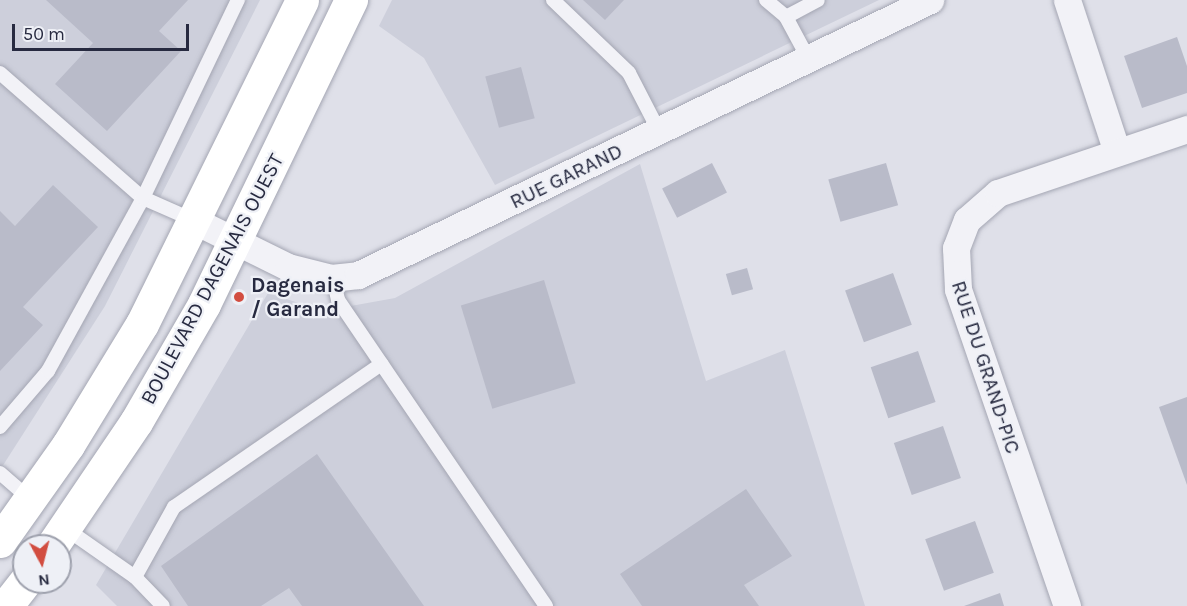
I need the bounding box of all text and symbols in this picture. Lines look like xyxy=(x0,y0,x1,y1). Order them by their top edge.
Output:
scale bar xyxy=(15,12,192,50)
text: 50 m xyxy=(23,23,65,45)
street label: RUE GARAND xyxy=(506,138,626,214)
street label: BOULEVARD DAGENAIS OUEST xyxy=(135,149,289,409)
place label: Dagenais / Garand xyxy=(251,272,344,322)
street label: RUE DU GRAND-PIC xyxy=(946,277,1026,457)
marker: Dagenais / Garand xyxy=(232,290,246,304)
north arrow xyxy=(12,534,72,594)
text: N xyxy=(37,570,51,591)

